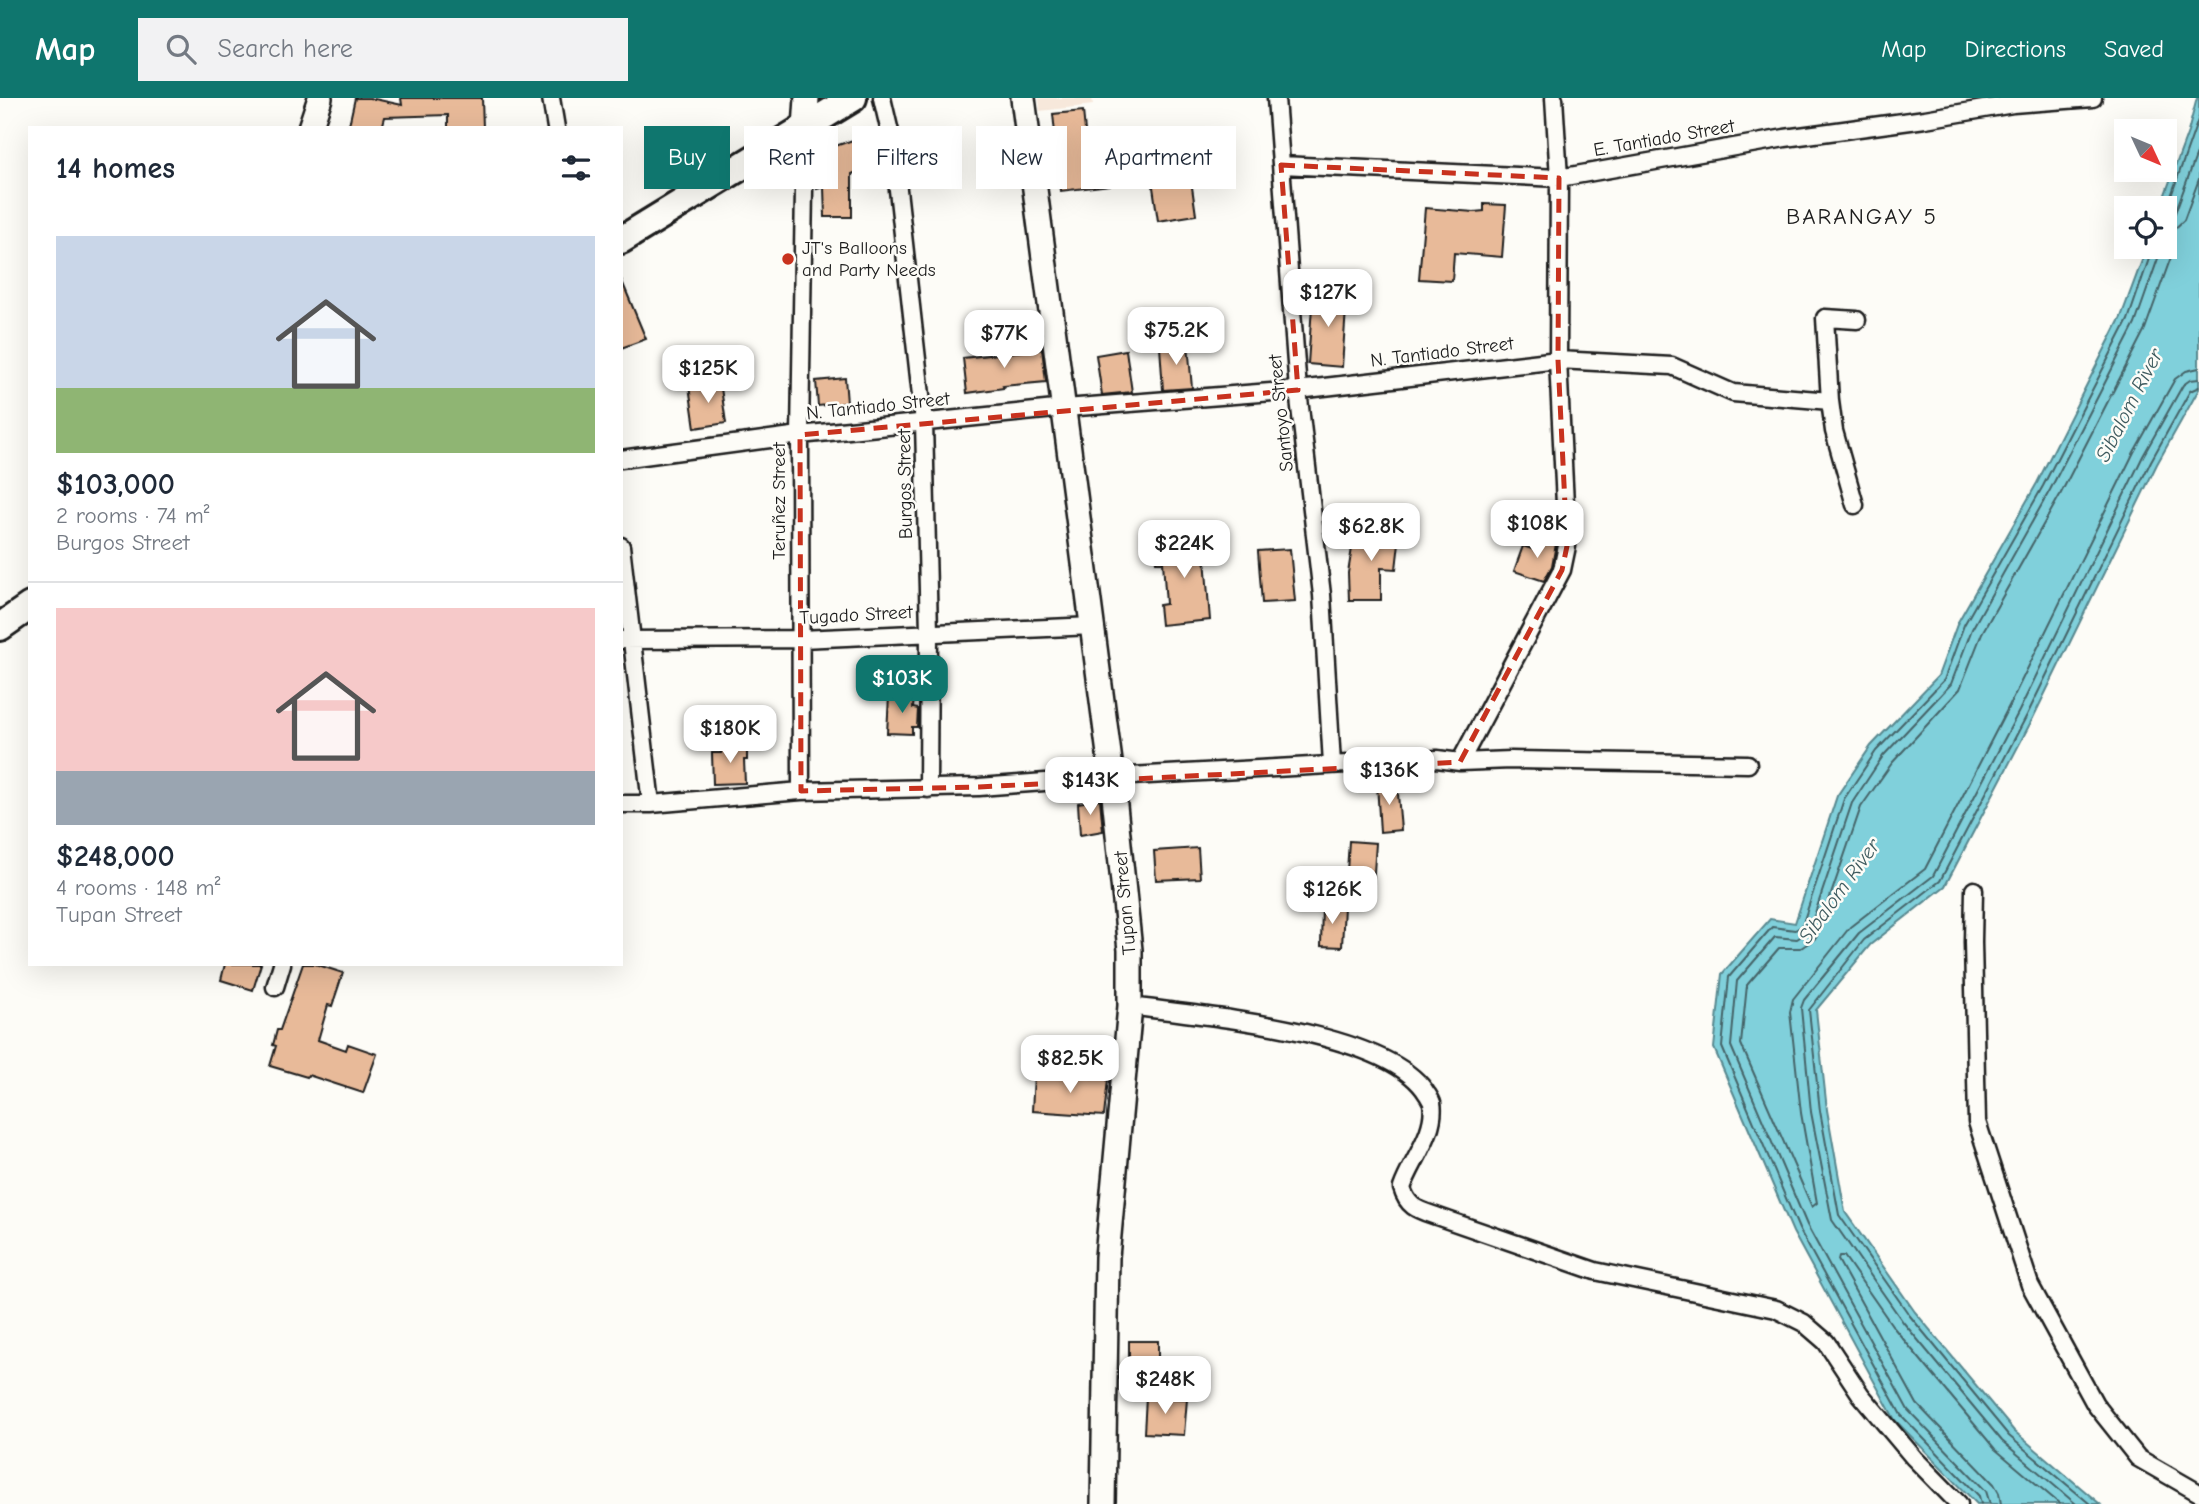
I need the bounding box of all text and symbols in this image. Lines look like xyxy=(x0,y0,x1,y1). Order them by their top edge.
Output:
search box xyxy=(138,18,628,81)
text: Map xyxy=(35,30,96,68)
icon: search xyxy=(162,30,200,68)
text: Search here xyxy=(218,34,353,64)
text: Map xyxy=(1881,35,1927,63)
text: Directions xyxy=(1965,35,2066,63)
text: Saved xyxy=(2104,35,2164,63)
street label: E. Tantiado Street xyxy=(1592,115,1737,161)
north arrow xyxy=(2114,119,2177,182)
map controls xyxy=(2114,119,2177,259)
chip: Buy xyxy=(644,126,730,189)
chip: Rent xyxy=(744,126,838,189)
chip: Filters xyxy=(852,126,962,189)
chip: New xyxy=(976,126,1067,189)
chip: Apartment xyxy=(1081,126,1236,189)
icon: filters xyxy=(557,149,595,187)
text: 14 homes xyxy=(56,151,175,186)
button: locate xyxy=(2114,196,2177,259)
district label: BARANGAY 5 xyxy=(1786,203,1938,230)
place label: JT's Balloons and Party Needs xyxy=(802,237,936,281)
marker: JT's Balloons and Party Needs xyxy=(780,251,796,267)
pin: $127K xyxy=(1279,270,1377,329)
text: $127K xyxy=(1299,278,1357,305)
icon: home xyxy=(263,281,389,407)
pin: $75.2K xyxy=(1119,308,1233,367)
pin: $77K xyxy=(963,310,1045,370)
text: $75.2K xyxy=(1144,316,1208,343)
text: $77K xyxy=(980,319,1028,346)
street label: N. Tantiado Street xyxy=(1369,332,1515,372)
water label: Sibalom River xyxy=(2090,343,2168,465)
pin: $125K xyxy=(659,345,757,405)
street label: Santoyo Street xyxy=(1264,353,1298,473)
text: $125K xyxy=(678,354,738,381)
street label: N. Tantiado Street xyxy=(805,387,951,424)
street label: Burgos Street xyxy=(893,428,917,539)
street label: Teruñez Street xyxy=(768,442,790,560)
text: $103,000 xyxy=(56,467,175,502)
pin: $108K xyxy=(1488,500,1586,560)
text: 2 rooms · 74 m² xyxy=(56,502,209,529)
pin: $62.8K xyxy=(1314,504,1428,563)
text: $108K xyxy=(1507,509,1567,536)
text: $62.8K xyxy=(1338,512,1404,539)
pin: $224K xyxy=(1135,520,1233,580)
text: Burgos Street xyxy=(56,529,190,556)
text: $224K xyxy=(1154,529,1214,556)
street label: Tugado Street xyxy=(799,601,914,629)
icon: home xyxy=(263,653,389,779)
pin: $103K xyxy=(853,656,951,715)
text: $103K xyxy=(872,664,932,691)
pin: $180K xyxy=(681,706,779,765)
text: $180K xyxy=(700,714,760,741)
pin: $136K xyxy=(1340,748,1438,807)
text: $136K xyxy=(1359,756,1419,783)
pin: $143K xyxy=(1041,758,1139,817)
text: $143K xyxy=(1061,766,1119,793)
water label: Sibalom River xyxy=(1793,833,1886,948)
text: $248,000 xyxy=(56,839,175,874)
street label: Tupan Street xyxy=(1109,850,1140,956)
pin: $126K xyxy=(1283,866,1381,926)
text: 4 rooms · 148 m² xyxy=(56,874,220,901)
text: $126K xyxy=(1302,875,1362,902)
text: Tupan Street xyxy=(56,901,182,928)
pin: $82.5K xyxy=(1013,1035,1127,1095)
text: $82.5K xyxy=(1037,1044,1103,1071)
pin: $248K xyxy=(1116,1356,1214,1416)
text: $248K xyxy=(1135,1365,1195,1392)

